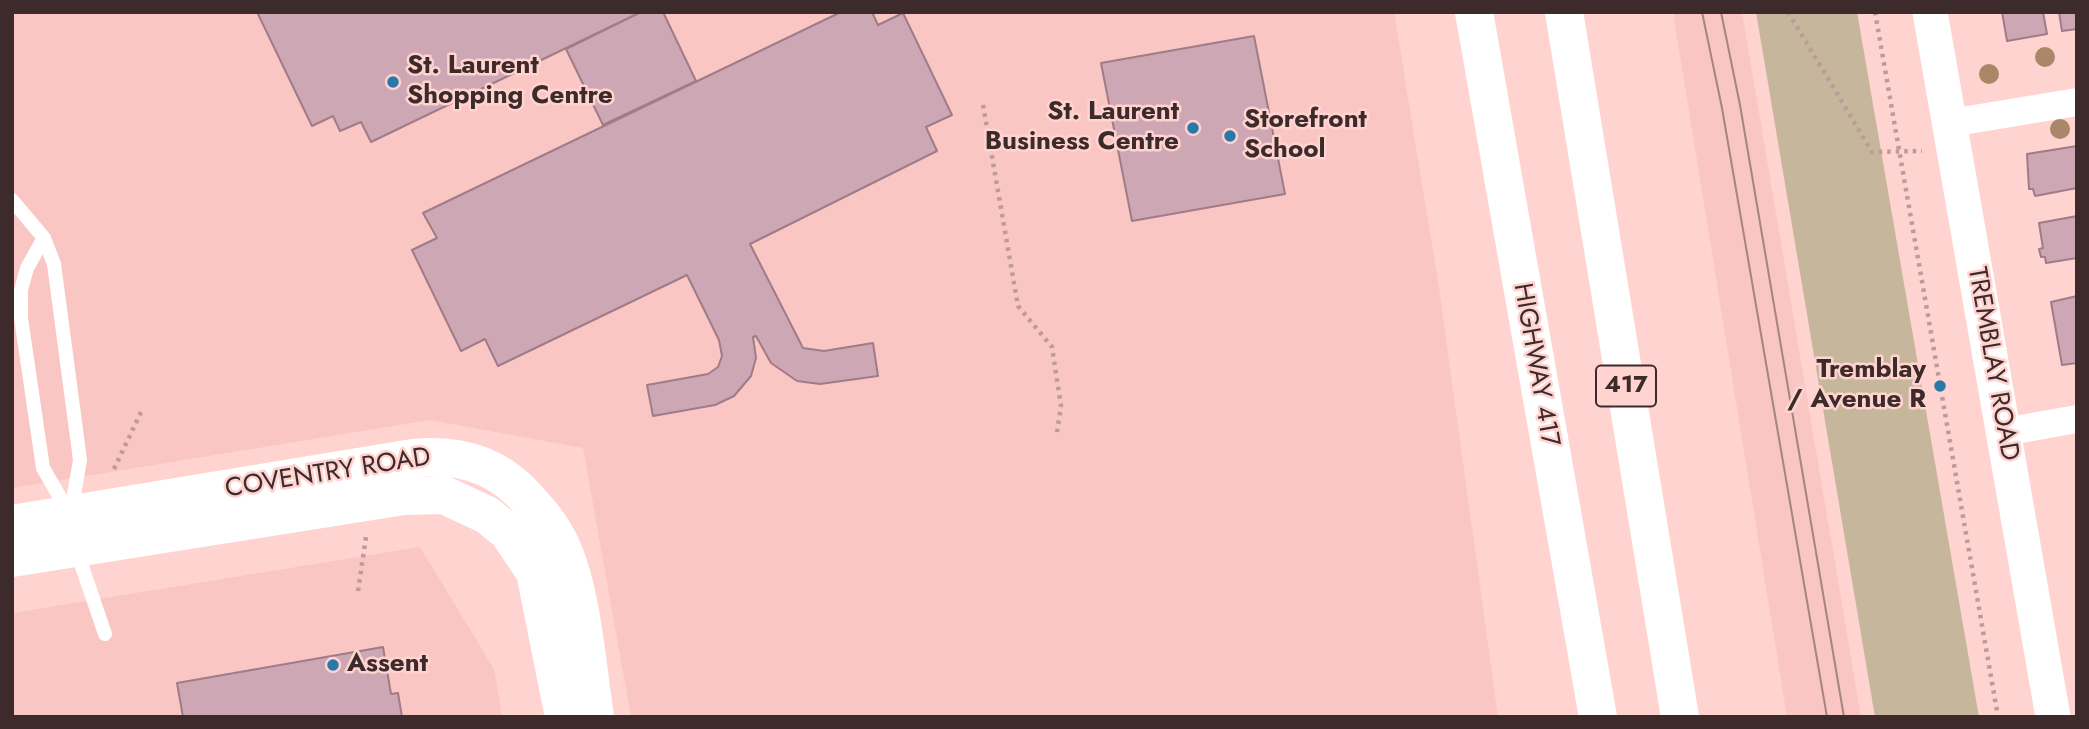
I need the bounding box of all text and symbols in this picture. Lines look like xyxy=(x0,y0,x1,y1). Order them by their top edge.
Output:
place label: St. Laurent Shopping Centre xyxy=(407,51,613,112)
marker: St. Laurent Shopping Centre xyxy=(385,74,401,90)
place label: St. Laurent Business Centre xyxy=(985,97,1179,158)
place label: Storefront School xyxy=(1244,105,1367,166)
marker: St. Laurent Business Centre xyxy=(1185,120,1201,136)
marker: Storefront School xyxy=(1222,128,1238,144)
street label: TREMBLAY ROAD xyxy=(1960,265,2024,463)
street label: HIGHWAY 417 xyxy=(1505,281,1565,449)
place label: Tremblay / Avenue R xyxy=(1787,355,1926,416)
road number: 417 xyxy=(1596,366,1656,407)
marker: Tremblay / Avenue R xyxy=(1932,378,1948,394)
street label: COVENTRY ROAD xyxy=(223,442,433,506)
place label: Assent xyxy=(347,649,428,681)
marker: Assent xyxy=(325,657,341,673)

